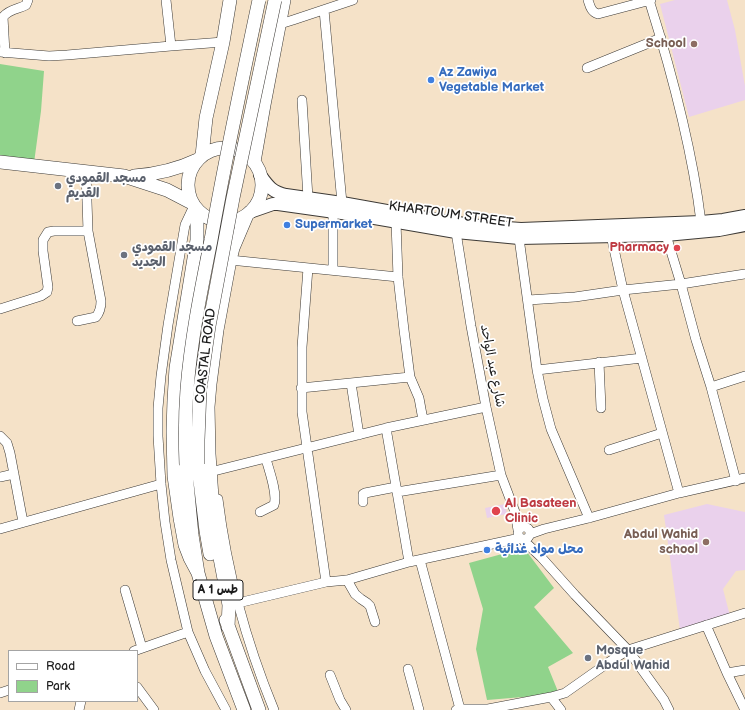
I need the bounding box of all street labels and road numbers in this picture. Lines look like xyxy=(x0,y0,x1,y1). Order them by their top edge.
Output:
street label: KHARTOUM STREET xyxy=(388,199,514,231)
street label: COASTAL ROAD xyxy=(192,307,220,405)
street label: شارع عبد الواحد xyxy=(476,323,508,409)
road number: A 1 طس xyxy=(193,580,243,600)

